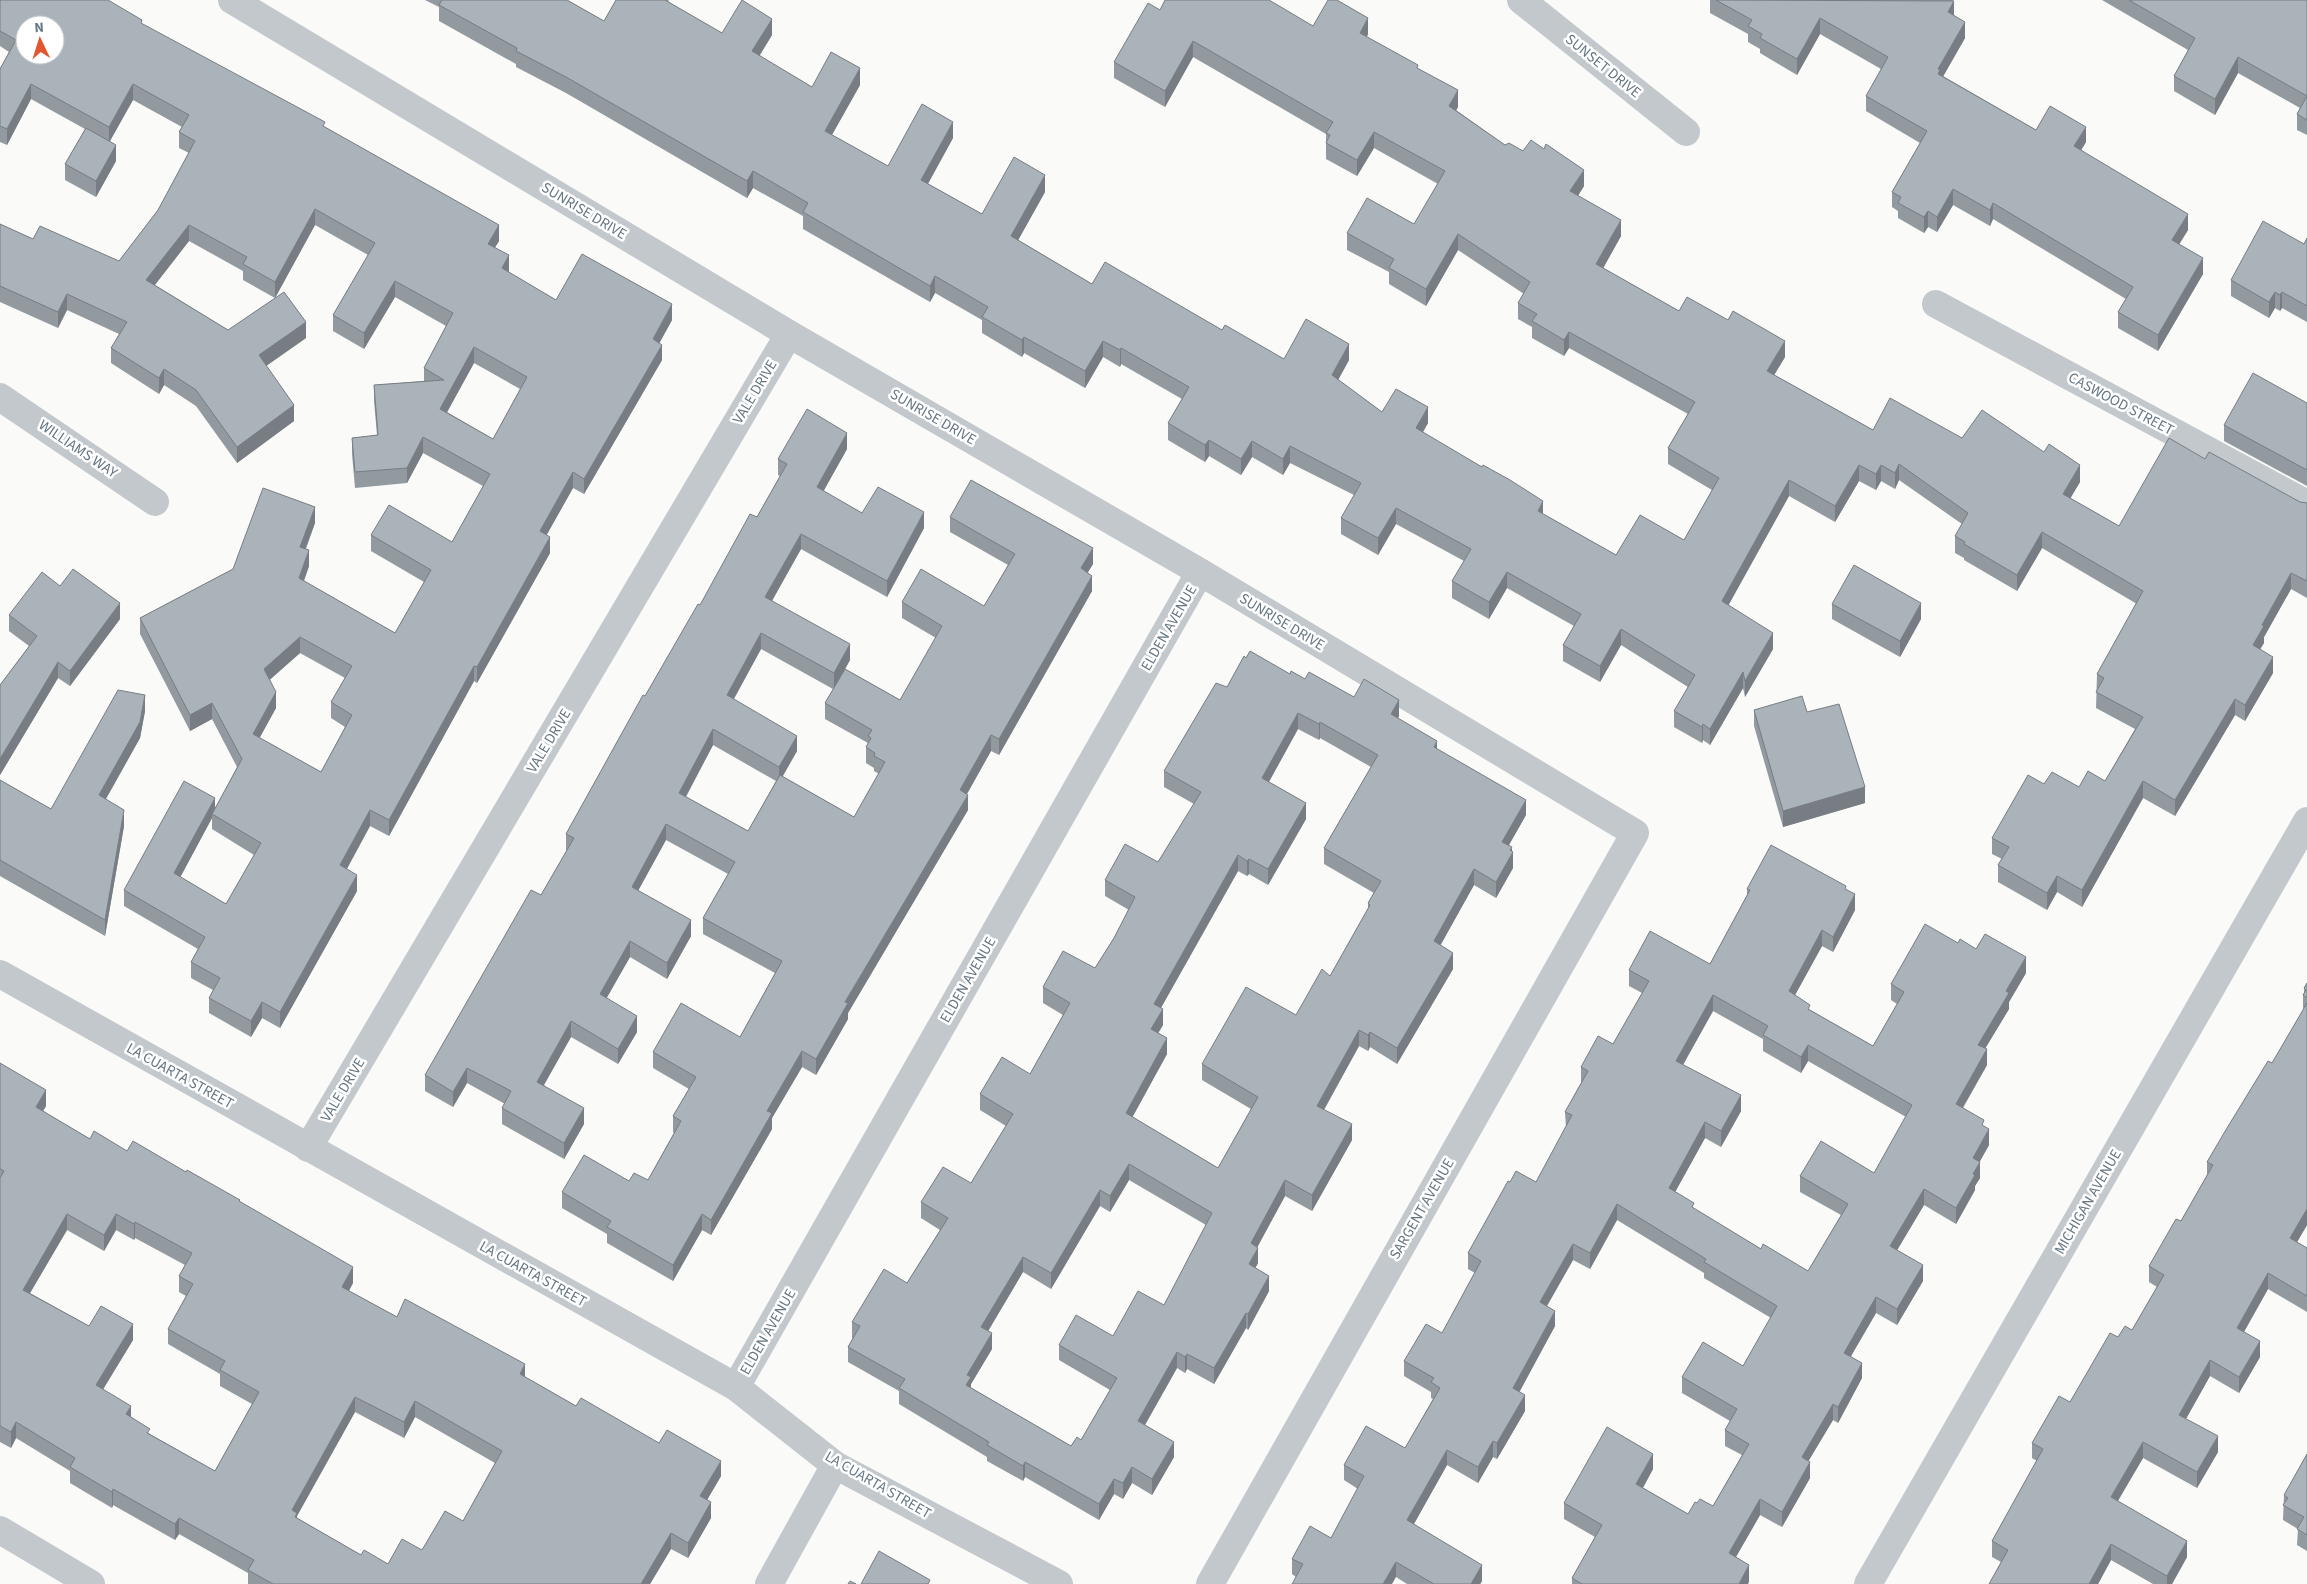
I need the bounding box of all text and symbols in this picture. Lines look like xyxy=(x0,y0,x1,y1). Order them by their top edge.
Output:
north arrow xyxy=(15,15,65,65)
text: N xyxy=(34,18,45,38)
street label: SUNSET DRIVE xyxy=(1561,29,1645,103)
street label: SUNRISE DRIVE xyxy=(537,177,631,245)
street label: VALE DRIVE xyxy=(728,356,782,428)
street label: CASWOOD STREET xyxy=(2065,367,2177,441)
street label: SUNRISE DRIVE xyxy=(886,384,980,450)
street label: WILLIAMS WAY xyxy=(34,415,122,484)
street label: ELDEN AVENUE xyxy=(1136,581,1202,675)
street label: SUNRISE DRIVE xyxy=(1235,588,1329,656)
street label: VALE DRIVE xyxy=(522,705,576,777)
street label: ELDEN AVENUE xyxy=(935,933,1001,1027)
street label: LA CUARTA STREET xyxy=(123,1038,237,1114)
street label: VALE DRIVE xyxy=(316,1054,370,1126)
street label: MICHIGAN AVENUE xyxy=(2049,1146,2127,1258)
street label: SARGENT AVENUE xyxy=(1385,1155,1460,1263)
street label: LA CUARTA STREET xyxy=(476,1236,590,1312)
street label: ELDEN AVENUE xyxy=(735,1285,801,1379)
street label: LA CUARTA STREET xyxy=(821,1446,935,1524)

